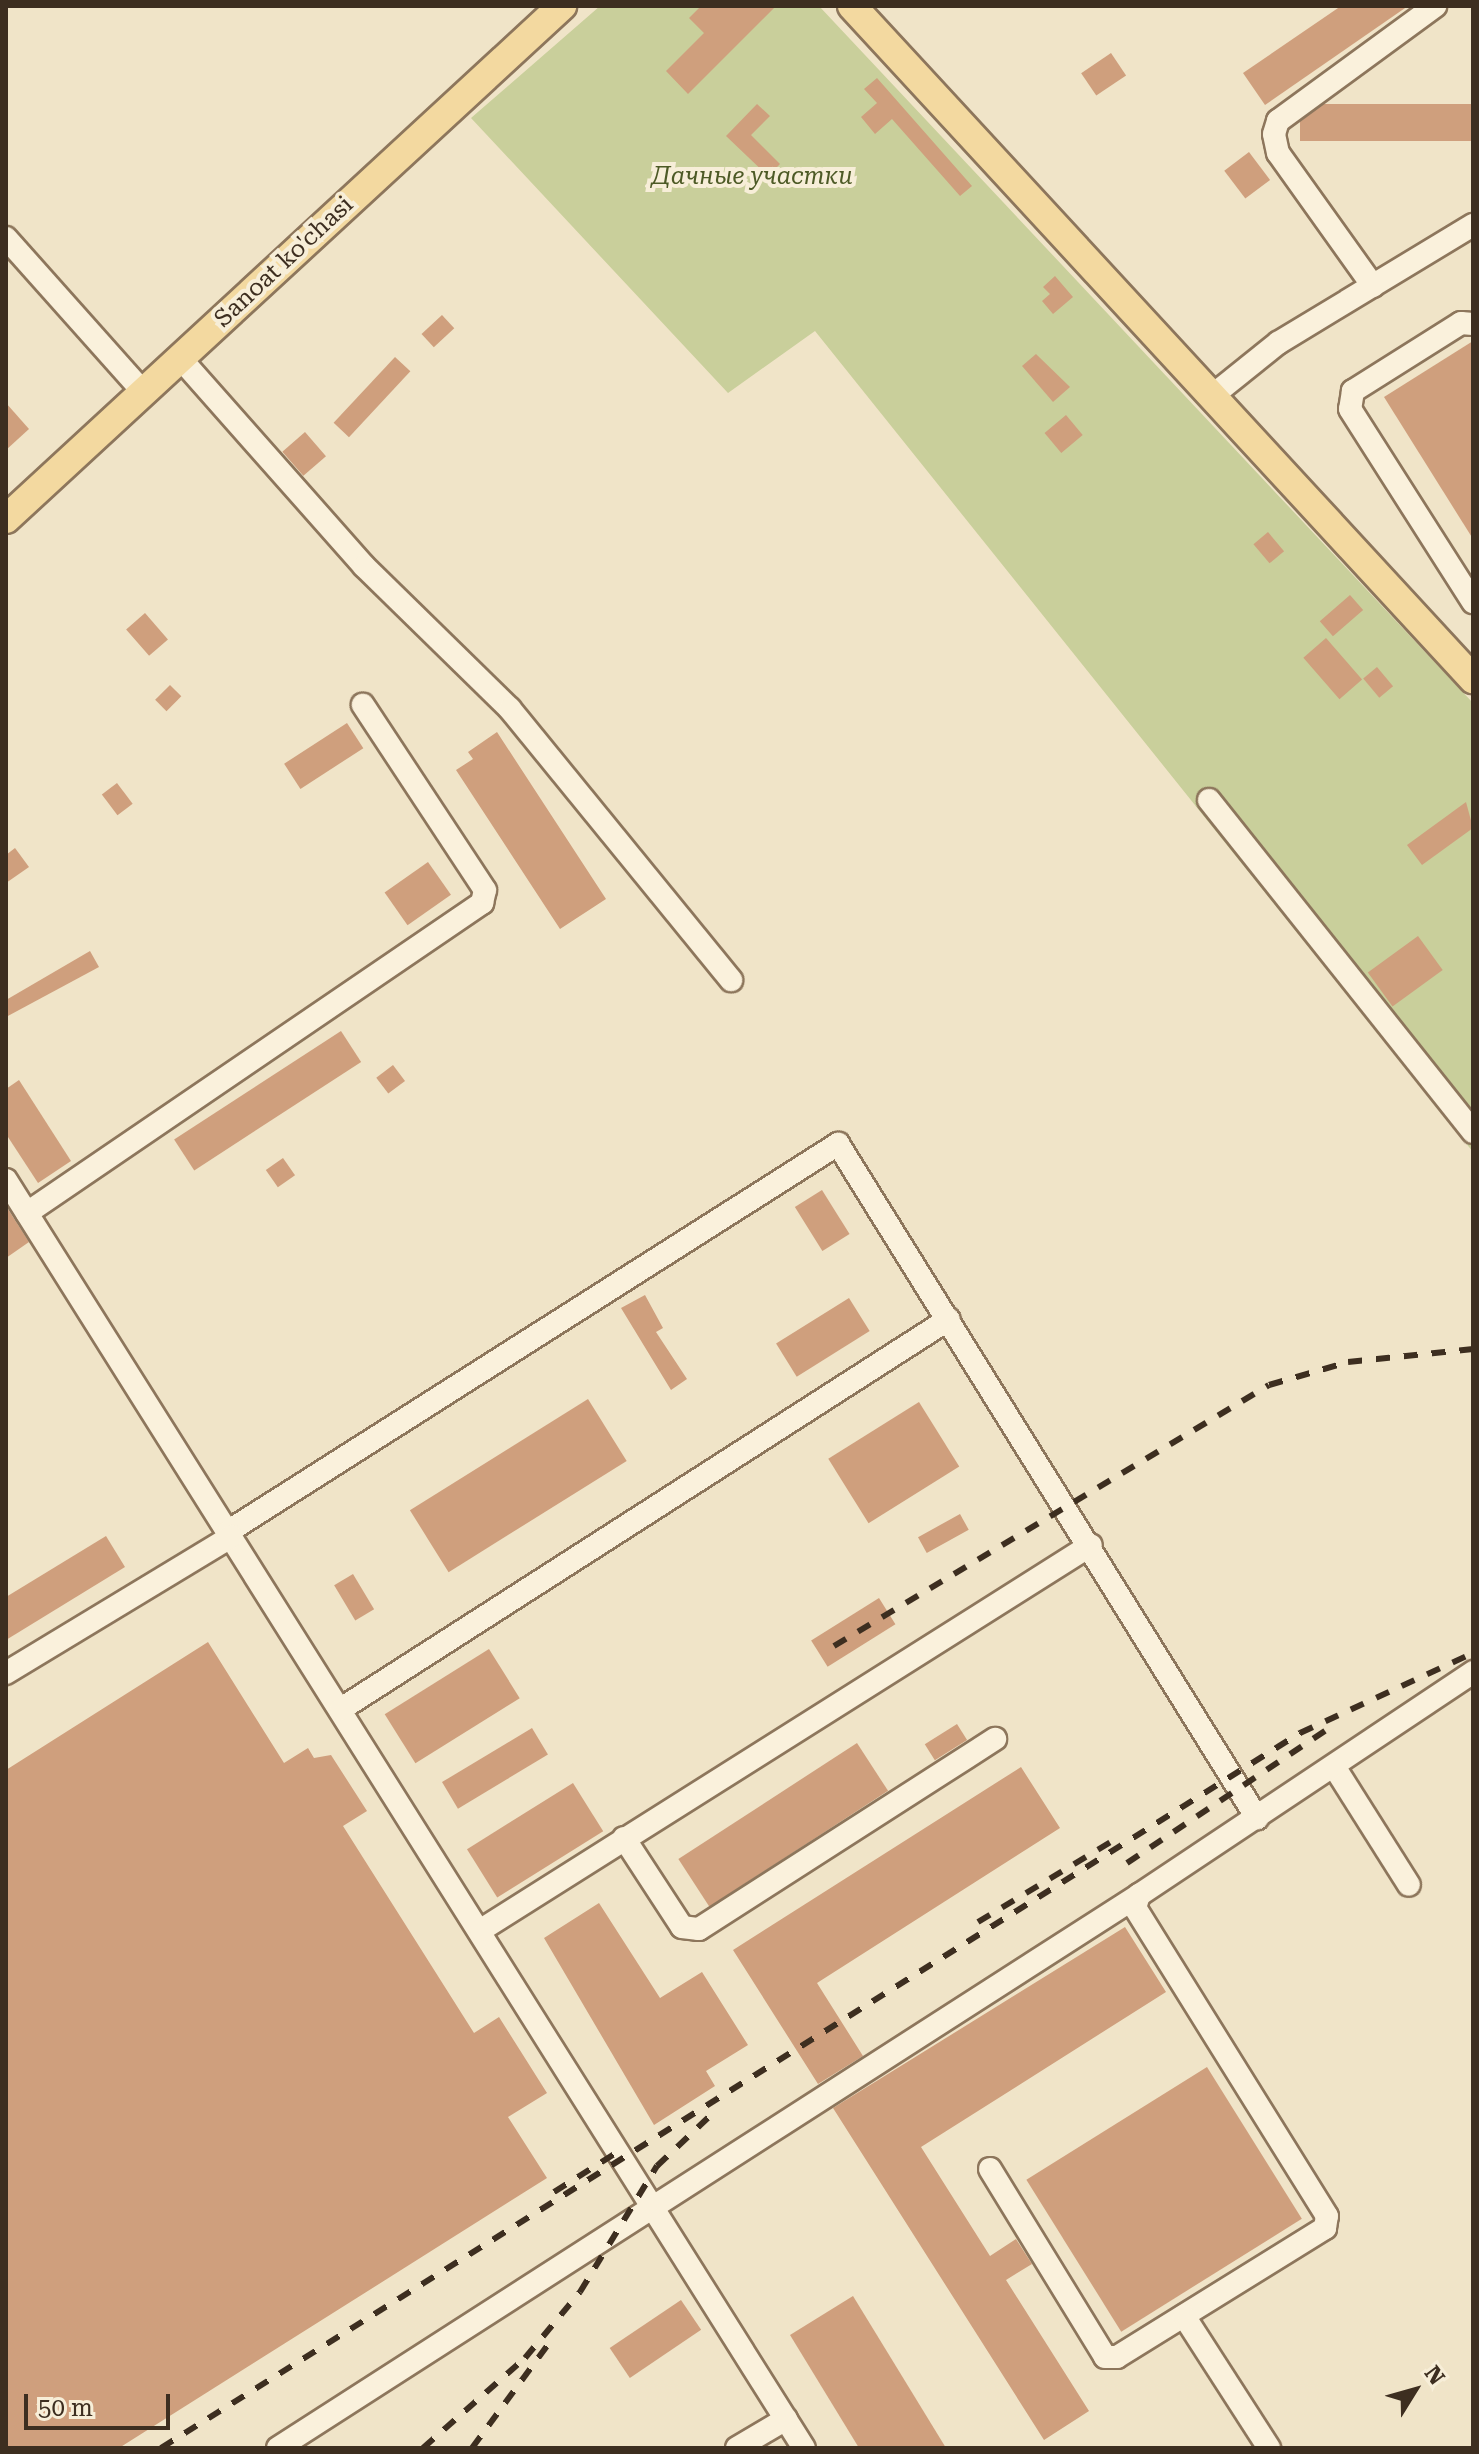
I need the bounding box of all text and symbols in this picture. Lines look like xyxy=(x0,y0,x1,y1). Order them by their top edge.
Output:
park label: Дачные участки xyxy=(651,163,853,191)
street label: Sanoat ko'chasi xyxy=(209,190,359,334)
north arrow xyxy=(1375,2350,1455,2430)
text: N xyxy=(1419,2361,1450,2390)
scale bar xyxy=(28,2378,174,2428)
text: 50 m xyxy=(38,2394,93,2422)

